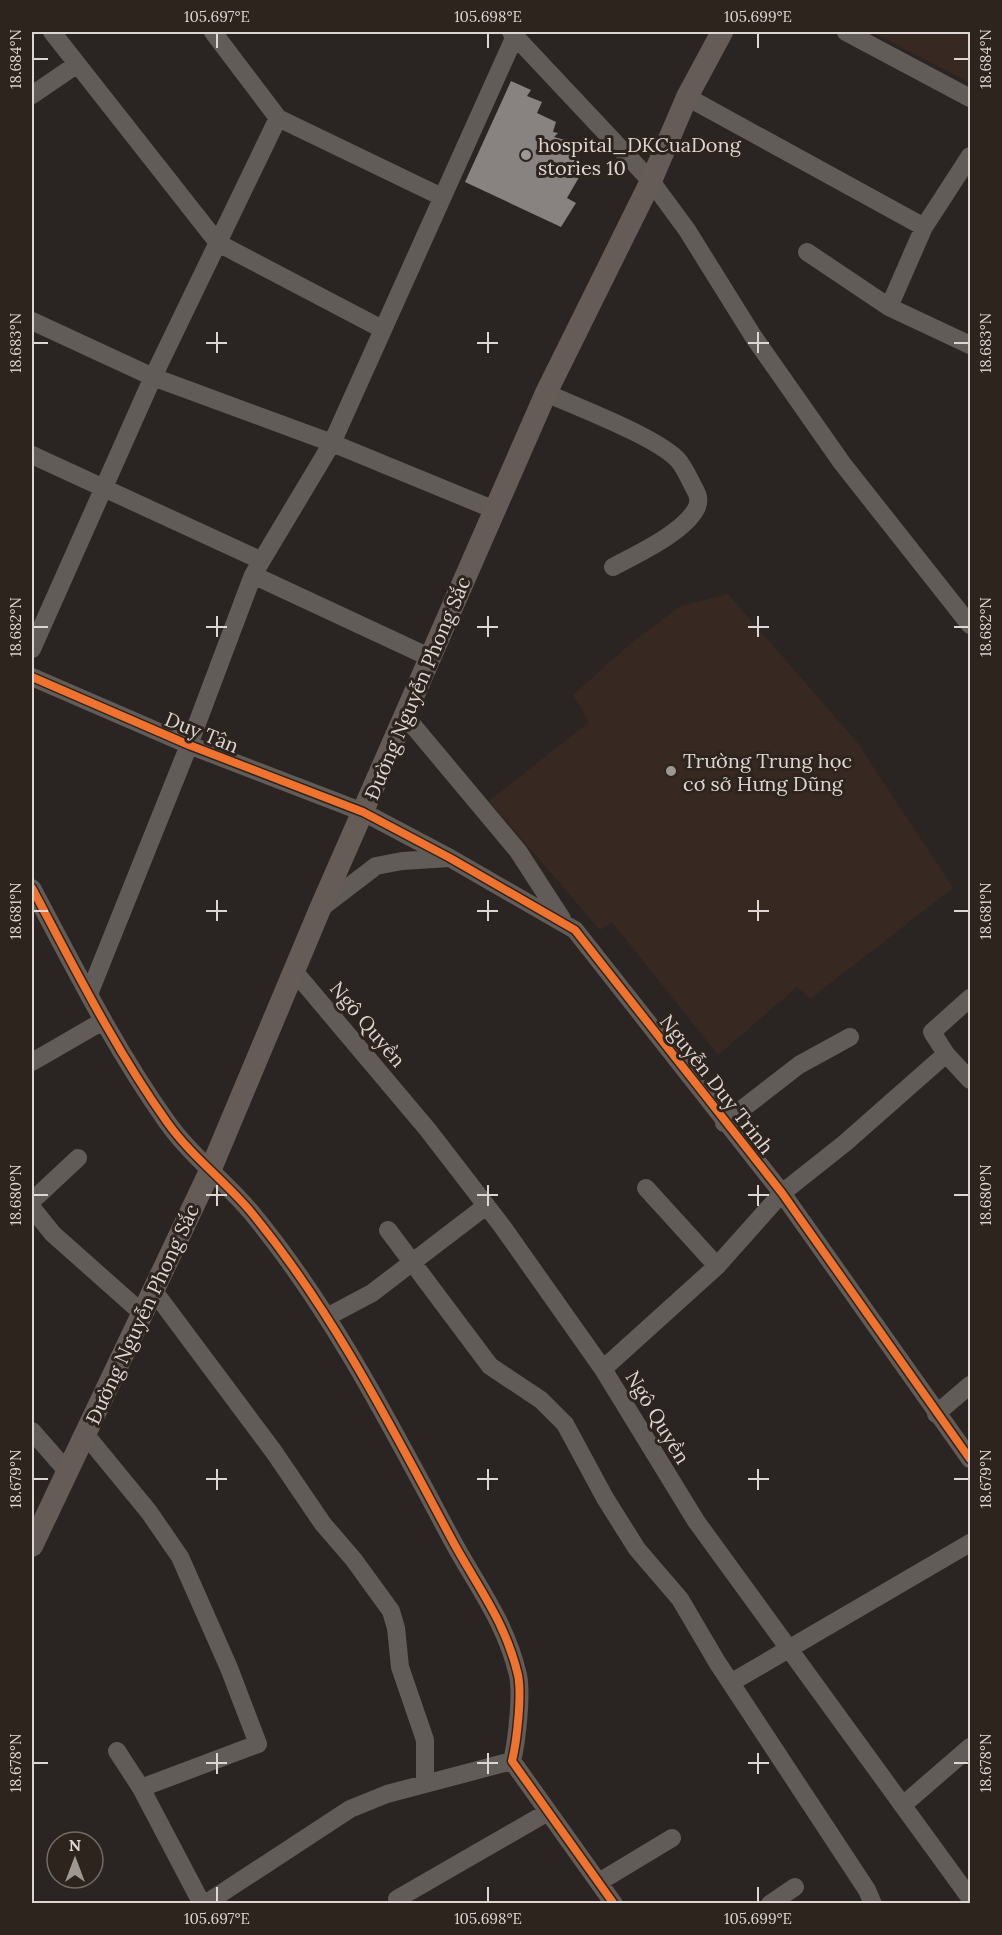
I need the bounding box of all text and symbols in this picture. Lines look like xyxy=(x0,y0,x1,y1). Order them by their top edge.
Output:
text: 105.697°E xyxy=(184,7,250,26)
text: 105.698°E xyxy=(454,7,522,26)
text: 105.699°E xyxy=(724,7,792,26)
text: 18.684°N xyxy=(6,29,25,89)
text: 18.684°N xyxy=(976,29,995,89)
place label: hospital_DKCuaDong stories 10 xyxy=(538,132,742,180)
marker: hospital_DKCuaDong stories 10 xyxy=(519,148,533,162)
text: 18.683°N xyxy=(6,313,25,373)
text: 18.683°N xyxy=(976,313,995,373)
street label: Đường Nguyễn Phong Sắc xyxy=(359,573,475,803)
text: 18.682°N xyxy=(6,597,25,657)
text: 18.682°N xyxy=(976,597,995,657)
street label: Duy Tân xyxy=(161,706,243,758)
place label: Trường Trung học cơ sở Hưng Dũng xyxy=(683,748,852,796)
marker: Trường Trung học cơ sở Hưng Dũng xyxy=(664,764,678,778)
text: 18.681°N xyxy=(6,882,25,940)
text: 18.681°N xyxy=(976,882,995,940)
street label: Ngô Quyền xyxy=(325,976,411,1072)
street label: Nguyễn Duy Trinh xyxy=(655,1009,779,1159)
text: 18.680°N xyxy=(6,1164,25,1226)
text: 18.680°N xyxy=(976,1164,995,1226)
street label: Đường Nguyễn Phong Sắc xyxy=(80,1200,204,1428)
street label: Ngô Quyền xyxy=(620,1366,696,1468)
text: 18.679°N xyxy=(6,1449,25,1509)
text: 18.679°N xyxy=(976,1449,995,1509)
text: 18.678°N xyxy=(6,1734,25,1792)
text: 18.678°N xyxy=(976,1734,995,1792)
north arrow xyxy=(45,1830,105,1890)
text: N xyxy=(69,1835,81,1855)
text: 105.697°E xyxy=(184,1909,250,1928)
text: 105.698°E xyxy=(454,1909,522,1928)
text: 105.699°E xyxy=(724,1909,792,1928)

